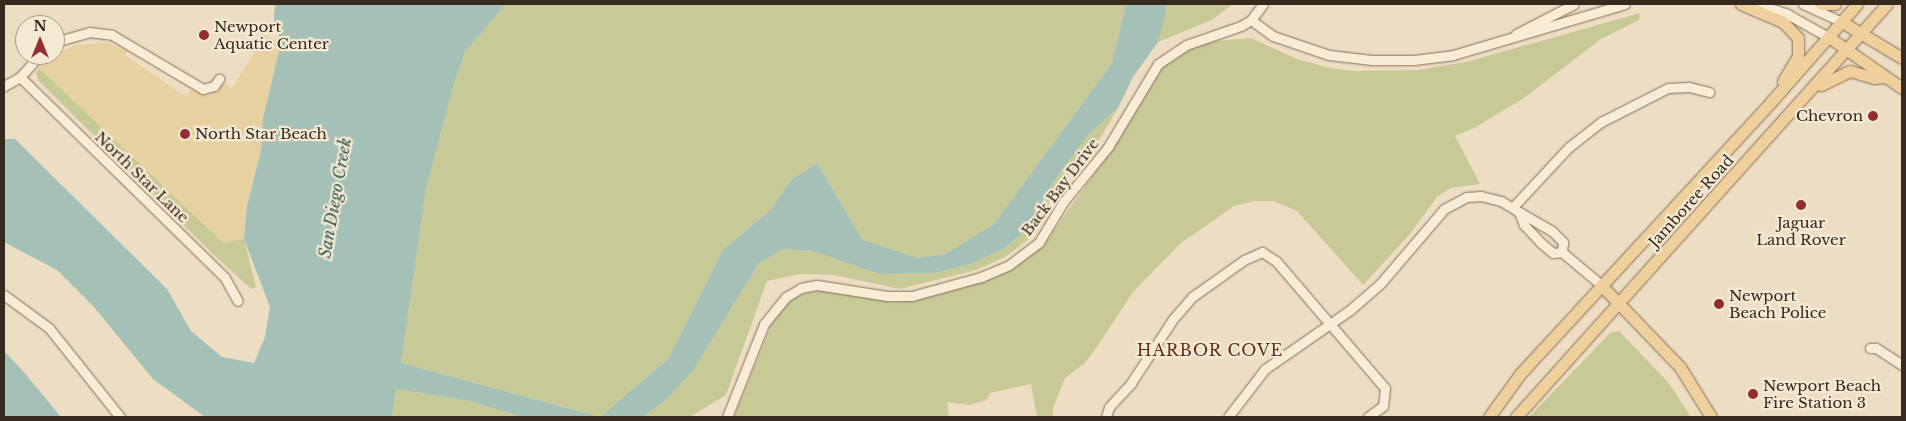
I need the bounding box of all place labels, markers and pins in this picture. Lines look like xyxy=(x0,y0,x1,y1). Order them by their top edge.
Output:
place label: Newport Aquatic Center xyxy=(214,17,329,52)
marker: Newport Aquatic Center xyxy=(198,29,210,41)
place label: Chevron xyxy=(1796,107,1863,125)
marker: Chevron xyxy=(1867,110,1879,122)
place label: North Star Beach xyxy=(195,125,327,143)
marker: North Star Beach xyxy=(179,128,191,140)
marker: Jaguar Land Rover xyxy=(1795,199,1807,211)
place label: Jaguar Land Rover xyxy=(1756,213,1846,248)
place label: Newport Beach Police xyxy=(1729,286,1826,321)
marker: Newport Beach Police xyxy=(1713,298,1725,310)
place label: Newport Beach Fire Station 3 xyxy=(1763,376,1881,411)
marker: Newport Beach Fire Station 3 xyxy=(1747,388,1759,400)

